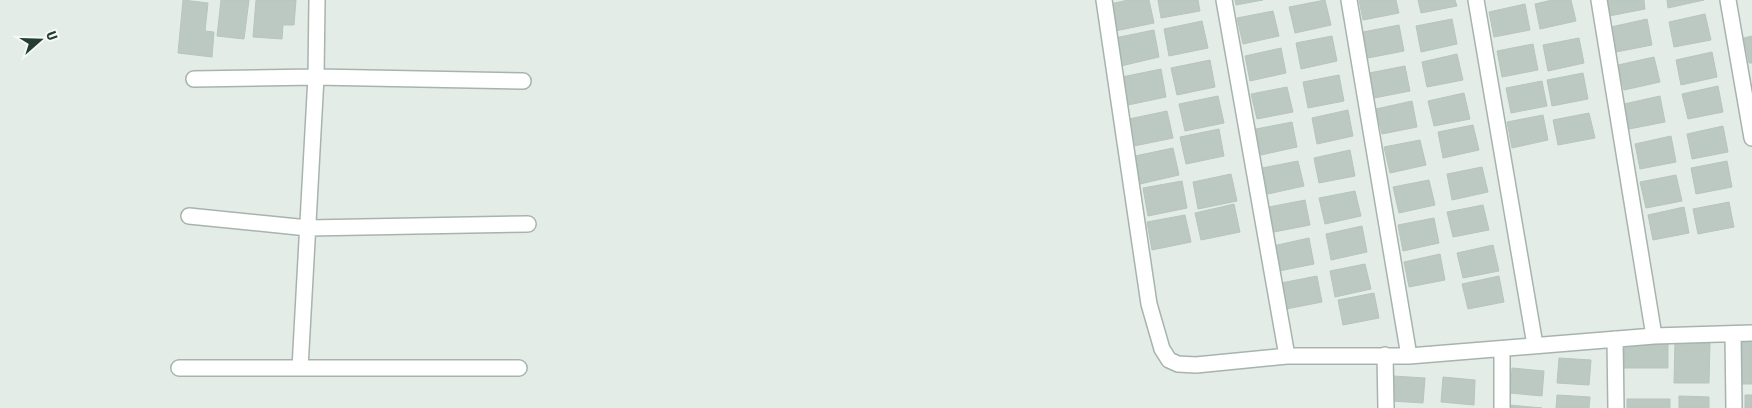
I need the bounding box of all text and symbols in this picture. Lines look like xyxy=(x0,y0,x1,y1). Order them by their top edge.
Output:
north arrow xyxy=(15,15,65,65)
text: U xyxy=(42,29,61,42)

